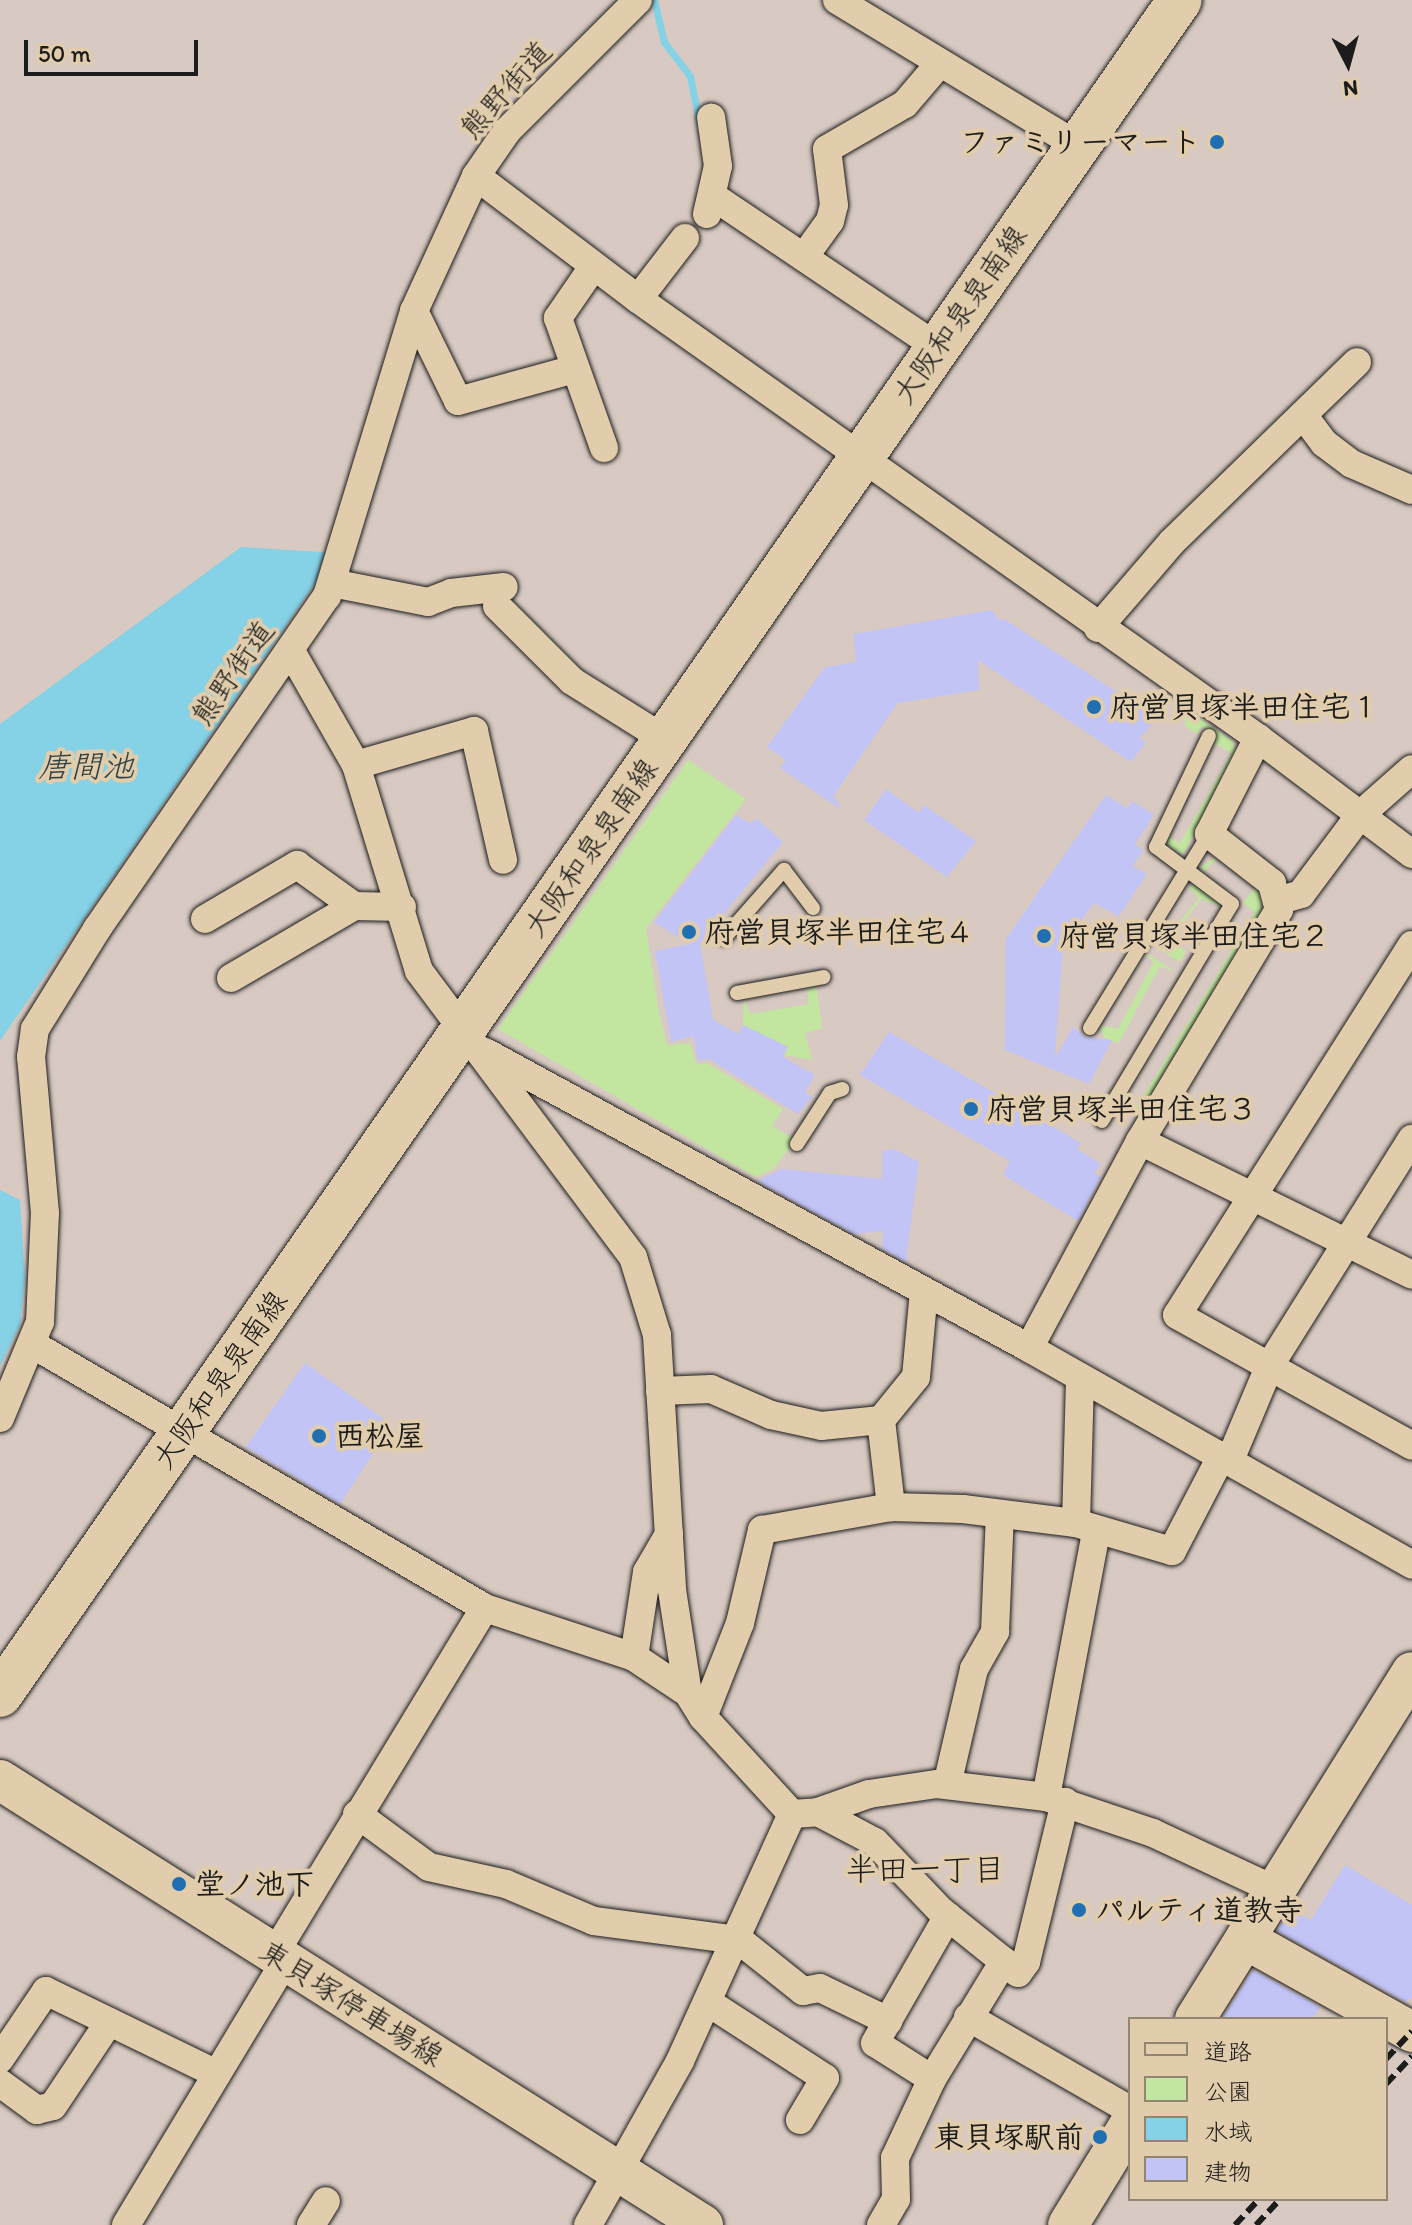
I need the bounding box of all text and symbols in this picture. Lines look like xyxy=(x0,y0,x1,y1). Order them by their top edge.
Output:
scale bar xyxy=(28,24,202,74)
north arrow xyxy=(1308,24,1388,104)
street label: 熊野街道 xyxy=(452,33,560,147)
text: 50 m xyxy=(38,39,91,68)
text: N xyxy=(1342,74,1359,103)
place label: ファミリーマート xyxy=(961,124,1201,160)
marker: ファミリーマート xyxy=(1208,133,1226,151)
street label: 大阪和泉泉南線 xyxy=(885,219,1035,411)
street label: 熊野街道 xyxy=(184,614,282,732)
place label: 府営貝塚半田住宅１ xyxy=(1110,689,1380,725)
marker: 府営貝塚半田住宅１ xyxy=(1085,698,1103,716)
water label: 唐間池 xyxy=(38,747,134,785)
street label: 大阪和泉泉南線 xyxy=(516,752,666,944)
place label: 府営貝塚半田住宅４ xyxy=(705,914,975,950)
place label: 府営貝塚半田住宅２ xyxy=(1060,918,1330,954)
marker: 府営貝塚半田住宅４ xyxy=(680,923,698,941)
marker: 府営貝塚半田住宅２ xyxy=(1035,927,1053,945)
place label: 府営貝塚半田住宅３ xyxy=(987,1091,1257,1127)
marker: 府営貝塚半田住宅３ xyxy=(962,1100,980,1118)
street label: 大阪和泉泉南線 xyxy=(145,1284,295,1476)
place label: 西松屋 xyxy=(335,1418,425,1454)
marker: 西松屋 xyxy=(310,1427,328,1445)
district label: 半田一丁目 xyxy=(845,1850,1005,1888)
place label: 堂ノ池下 xyxy=(195,1866,315,1902)
marker: 堂ノ池下 xyxy=(170,1875,188,1893)
place label: パルティ道教寺 xyxy=(1095,1892,1305,1928)
marker: パルティ道教寺 xyxy=(1070,1901,1088,1919)
street label: 東貝塚停車場線 xyxy=(252,1933,450,2075)
legend xyxy=(1128,2017,1388,2201)
text: 道路 xyxy=(1204,2037,1252,2066)
text: 公園 xyxy=(1204,2077,1252,2106)
text: 水域 xyxy=(1204,2117,1252,2146)
place label: 東貝塚駅前 xyxy=(934,2119,1084,2155)
marker: 東貝塚駅前 xyxy=(1091,2128,1109,2146)
text: 建物 xyxy=(1204,2157,1252,2186)

